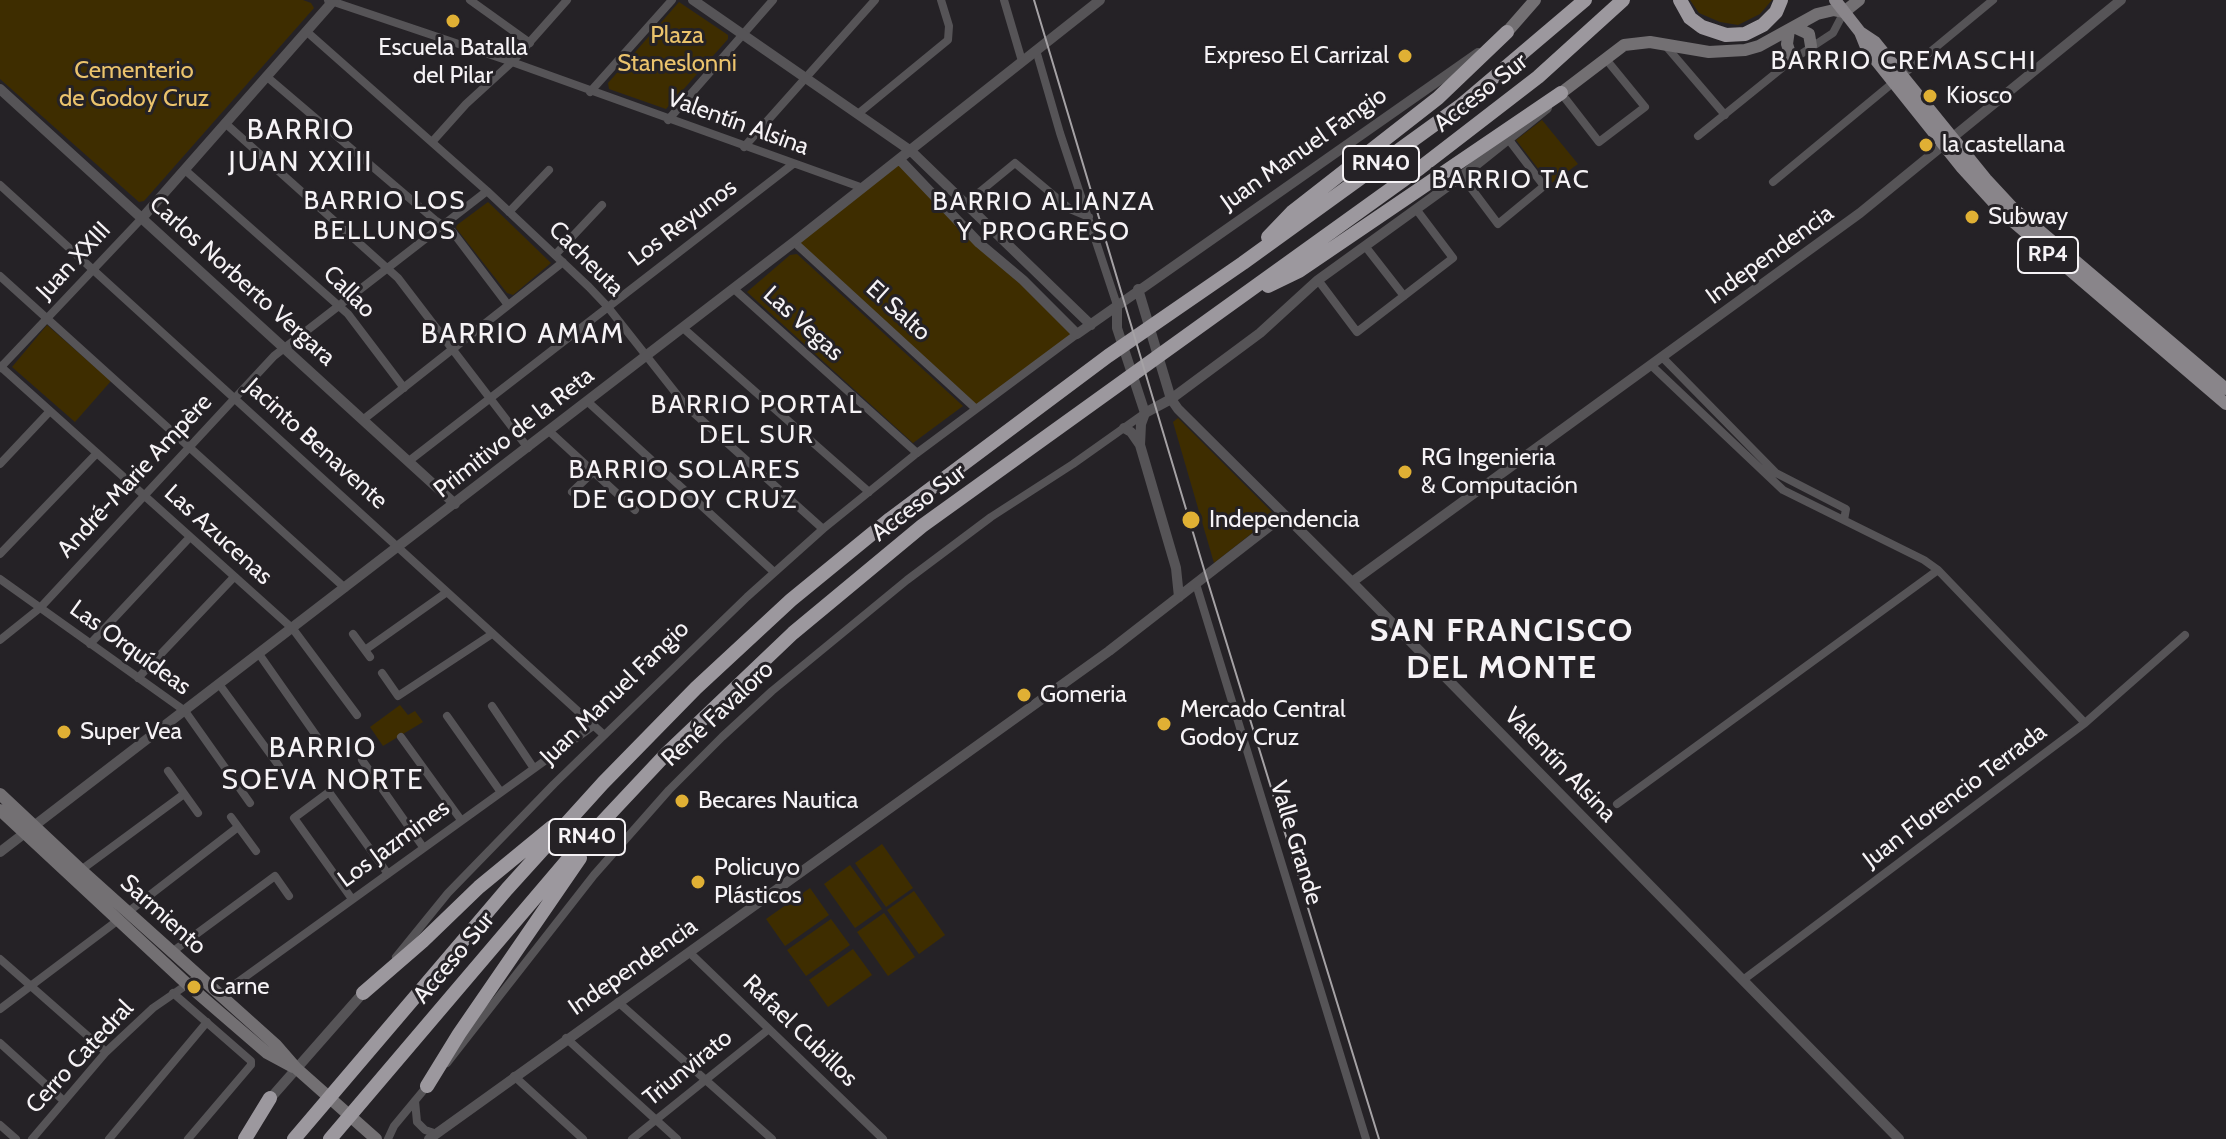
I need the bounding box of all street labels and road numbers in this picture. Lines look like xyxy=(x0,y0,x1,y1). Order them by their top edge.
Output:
street label: Acceso Sur xyxy=(1428,48,1534,138)
street label: Juan Manuel Fangio xyxy=(1216,81,1392,217)
street label: Valentín Alsina xyxy=(663,84,813,162)
road number: RN40 xyxy=(1343,146,1419,182)
street label: Los Reyunos xyxy=(623,173,743,273)
street label: Carlos Norberto Vergara xyxy=(143,190,341,372)
street label: Independencia xyxy=(1701,199,1839,311)
street label: Cacheuta xyxy=(542,215,630,303)
street label: Juan XXIII xyxy=(31,216,117,306)
road number: RP4 xyxy=(2018,237,2078,273)
street label: Callao xyxy=(317,260,381,324)
street label: El Salto xyxy=(860,275,936,347)
street label: Las Vegas xyxy=(757,281,849,367)
street label: Primitivo de la Reta xyxy=(428,362,600,504)
street label: Jacinto Benavente xyxy=(239,373,393,515)
street label: André-Marie Ampère xyxy=(52,388,218,564)
street label: Acceso Sur xyxy=(866,458,972,548)
street label: Las Azucenas xyxy=(158,479,278,591)
street label: Las Orquídeas xyxy=(64,594,196,702)
street label: Juan Manuel Fangio xyxy=(535,615,695,771)
street label: René Favaloro xyxy=(656,655,780,773)
street label: Valentín Alsina xyxy=(1498,702,1622,828)
street label: Juan Florencio Terrada xyxy=(1858,718,2052,874)
street label: Valle Grande xyxy=(1264,778,1328,908)
street label: Los Jazmines xyxy=(333,794,455,894)
road number: RN40 xyxy=(549,819,625,855)
street label: Sarmiento xyxy=(114,869,212,961)
street label: Acceso Sur xyxy=(407,906,501,1010)
street label: Independencia xyxy=(563,912,703,1022)
street label: Rafael Cubillos xyxy=(737,969,863,1093)
street label: Cerro Catedral xyxy=(20,994,140,1120)
street label: Triunvirato xyxy=(638,1024,738,1112)

